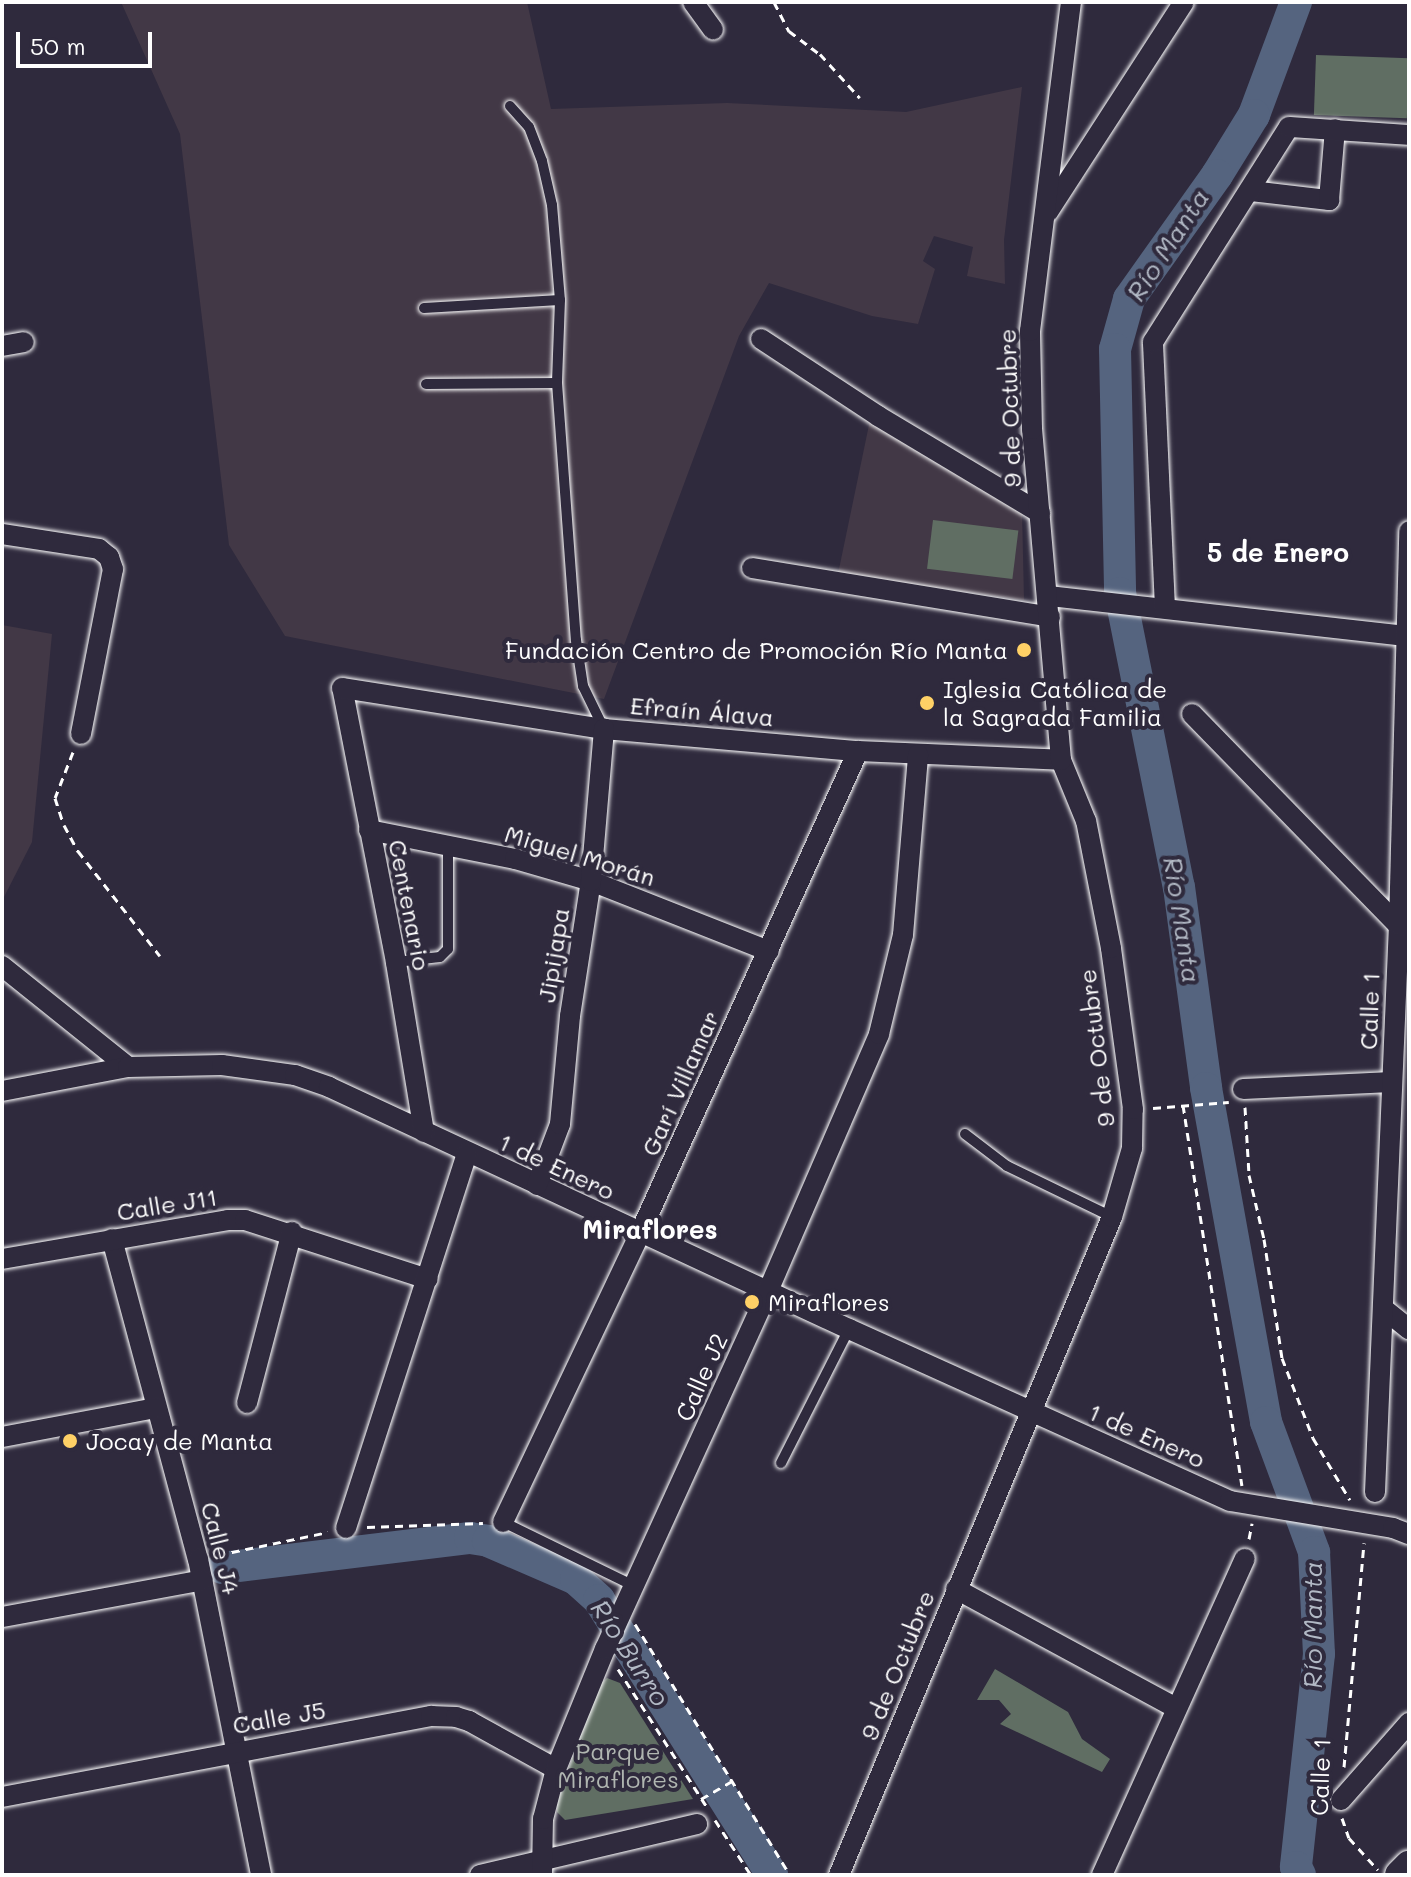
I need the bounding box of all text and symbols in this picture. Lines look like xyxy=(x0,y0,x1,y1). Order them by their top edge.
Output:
scale bar xyxy=(20,16,156,66)
text: 50 m xyxy=(30,30,86,61)
water label: Río Manta xyxy=(1120,183,1216,307)
street label: 9 de Octubre xyxy=(992,328,1026,488)
district label: 5 de Enero xyxy=(1207,537,1349,569)
place label: Fundación Centro de Promoción Río Manta xyxy=(505,636,1008,664)
marker: Fundación Centro de Promoción Río Manta xyxy=(1015,641,1033,659)
place label: Iglesia Católica de la Sagrada Familia xyxy=(943,675,1167,731)
street label: Efraín Álava xyxy=(629,690,775,732)
marker: Iglesia Católica de la Sagrada Familia xyxy=(918,694,936,712)
street label: Miguel Morán xyxy=(501,818,659,892)
street label: Centenario xyxy=(383,837,437,973)
water label: Río Manta xyxy=(1157,855,1207,985)
street label: Jipijapa xyxy=(531,906,575,1004)
street label: 9 de Octubre xyxy=(1072,968,1120,1128)
street label: Calle 1 xyxy=(1353,972,1385,1050)
street label: Garí Villamar xyxy=(635,1006,725,1160)
street label: 1 de Enero xyxy=(495,1127,619,1205)
street label: Calle J11 xyxy=(115,1182,219,1226)
district label: Miraflores xyxy=(582,1214,718,1246)
place label: Miraflores xyxy=(768,1288,890,1316)
marker: Miraflores xyxy=(743,1293,761,1311)
street label: Calle J2 xyxy=(669,1329,733,1425)
street label: 1 de Enero xyxy=(1084,1397,1210,1473)
place label: Jocay de Manta xyxy=(86,1427,273,1455)
marker: Jocay de Manta xyxy=(61,1432,79,1450)
street label: Calle J4 xyxy=(196,1499,246,1597)
water label: Río Manta xyxy=(1297,1561,1329,1689)
street label: 9 de Octubre xyxy=(854,1586,940,1744)
water label: Río Burro xyxy=(584,1594,676,1712)
street label: Calle J5 xyxy=(230,1695,328,1739)
park label: Parque Miraflores xyxy=(557,1737,679,1793)
street label: Calle 1 xyxy=(1304,1738,1336,1816)

